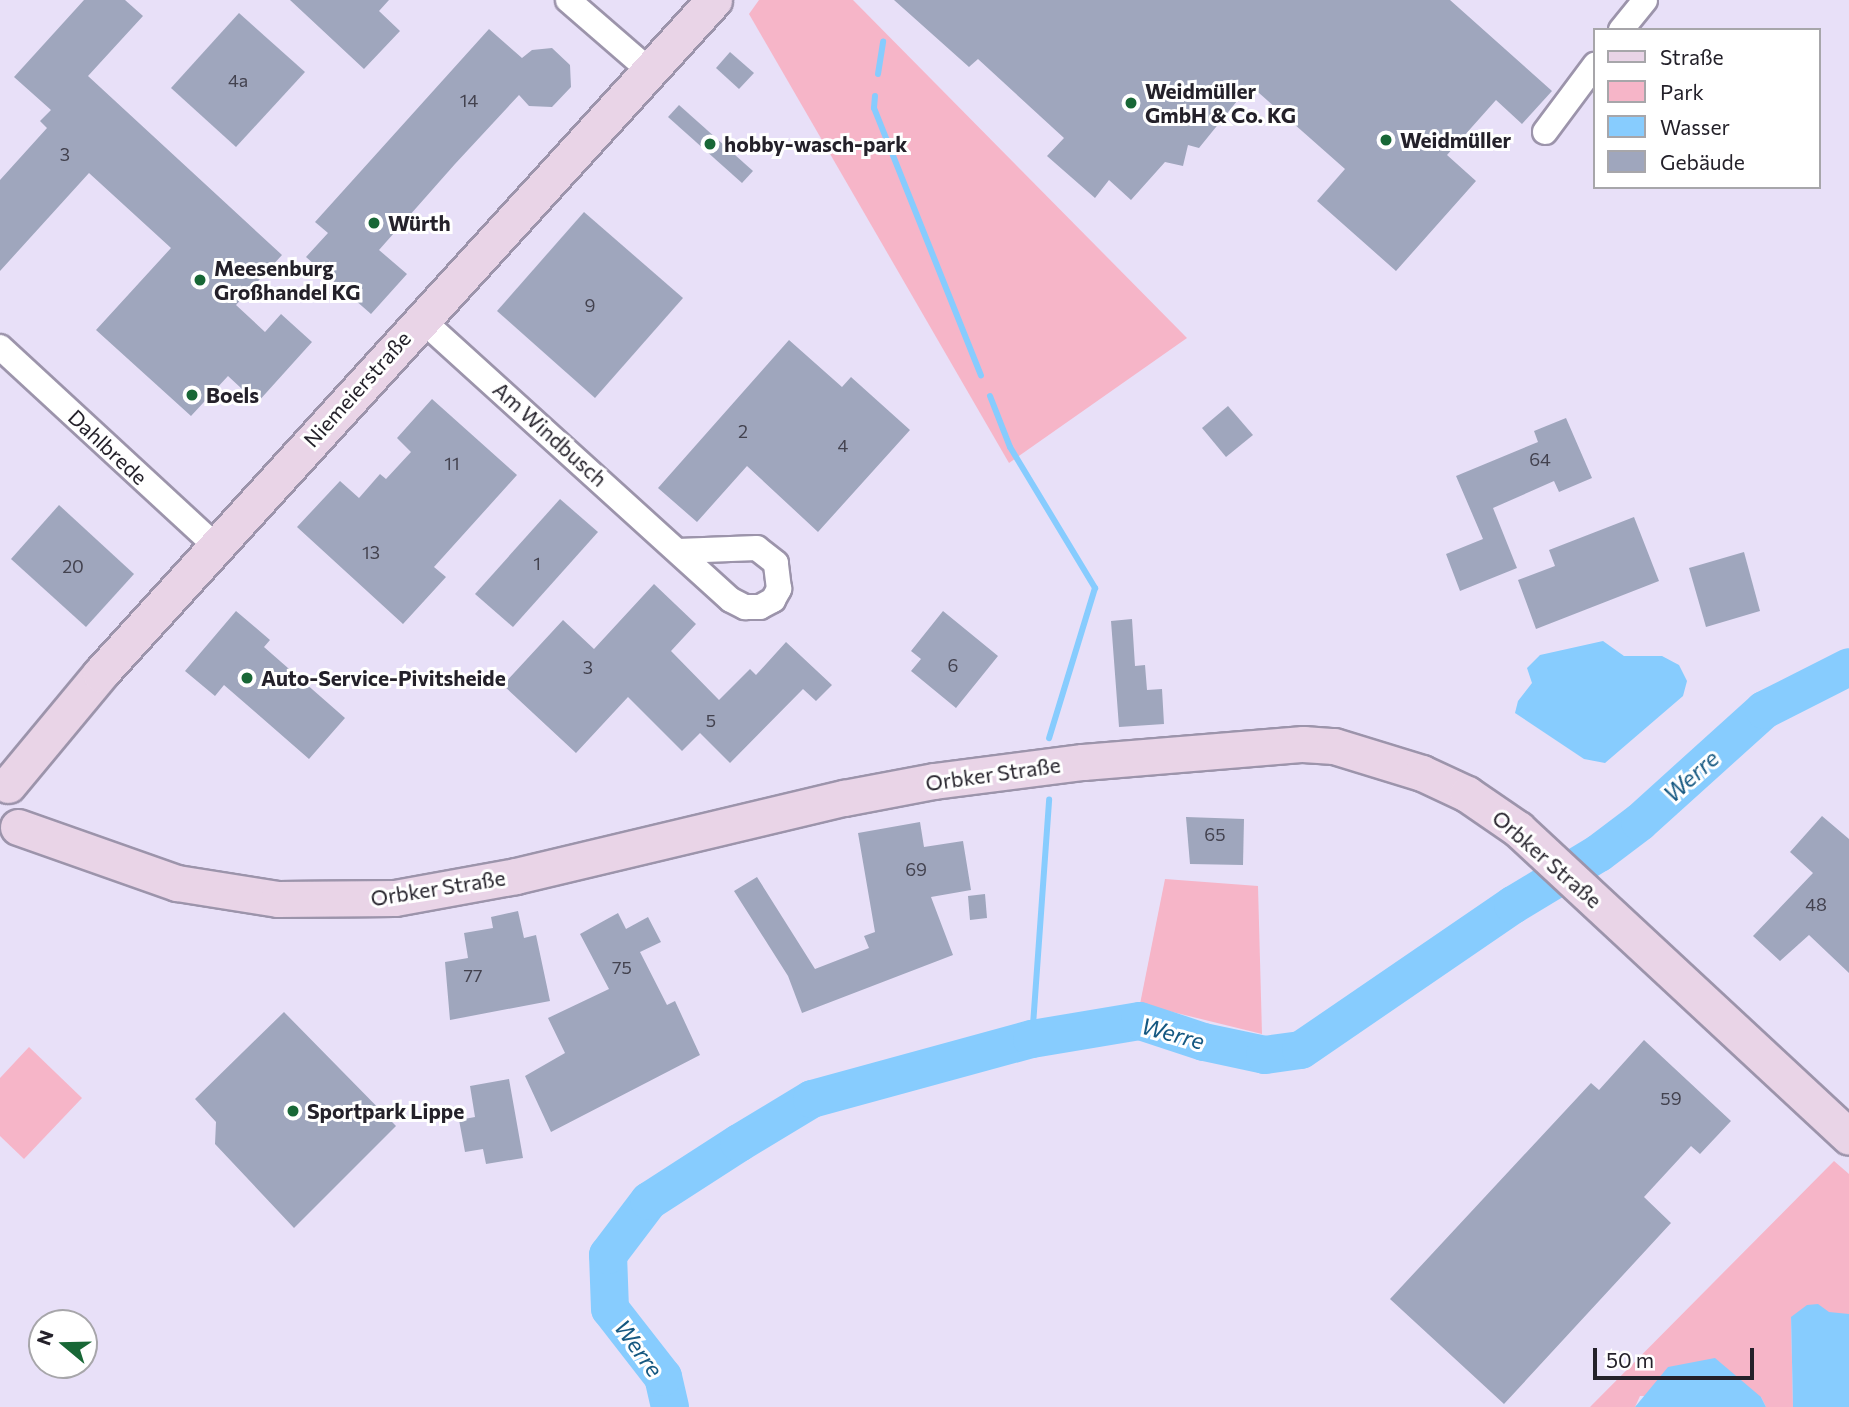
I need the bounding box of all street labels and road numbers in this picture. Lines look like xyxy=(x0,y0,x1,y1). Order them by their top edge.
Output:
street label: Niemeierstraße xyxy=(298,326,416,452)
street label: Am Windbusch xyxy=(488,376,612,492)
street label: Dahlbrede xyxy=(63,404,153,490)
street label: Orbker Straße xyxy=(924,752,1062,796)
street label: Orbker Straße xyxy=(1487,805,1607,913)
street label: Orbker Straße xyxy=(369,865,507,911)

